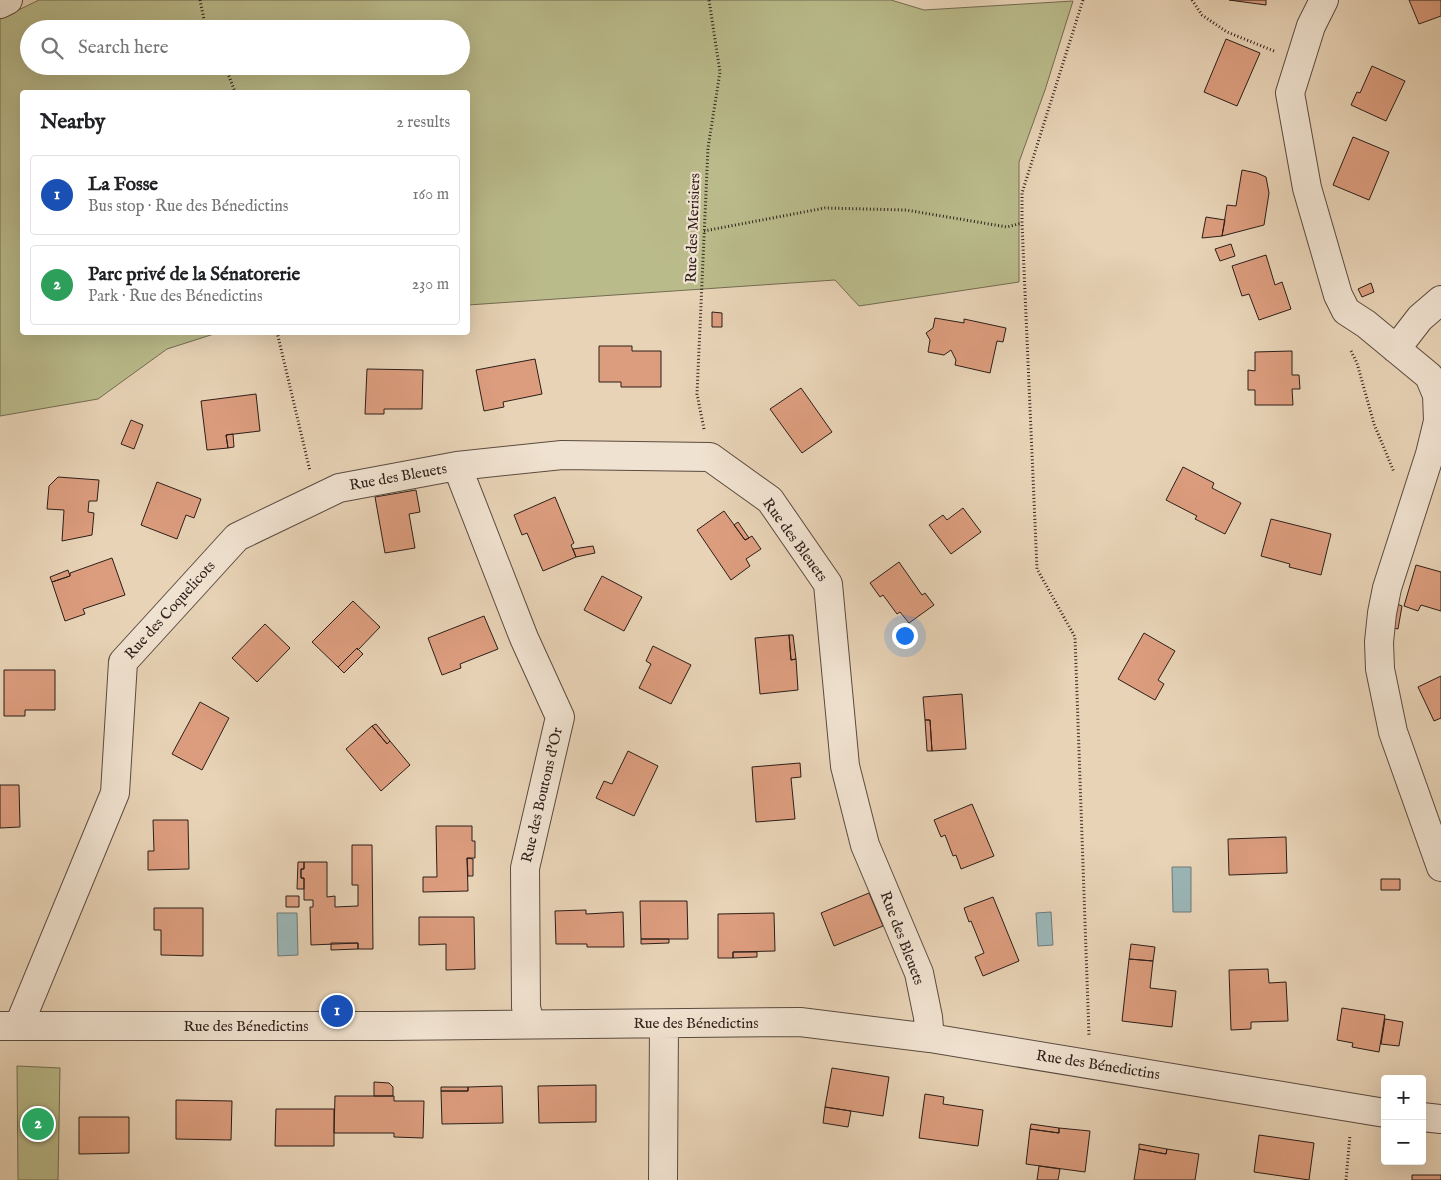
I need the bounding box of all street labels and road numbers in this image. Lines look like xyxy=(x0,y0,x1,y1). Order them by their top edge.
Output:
street label: Rue des Merisiers xyxy=(682,173,704,283)
street label: Rue des Bleuets xyxy=(348,459,448,495)
street label: Rue des Bleuets xyxy=(758,495,832,585)
street label: Rue des Coquelicots xyxy=(121,557,219,663)
street label: Rue des Boutons d'Or xyxy=(517,725,567,864)
street label: Rue des Bleuets xyxy=(875,889,929,987)
street label: Rue des Bénedictins xyxy=(633,1014,759,1033)
street label: Rue des Bénedictins xyxy=(183,1017,309,1036)
street label: Rue des Bénedictins xyxy=(1035,1046,1161,1084)

